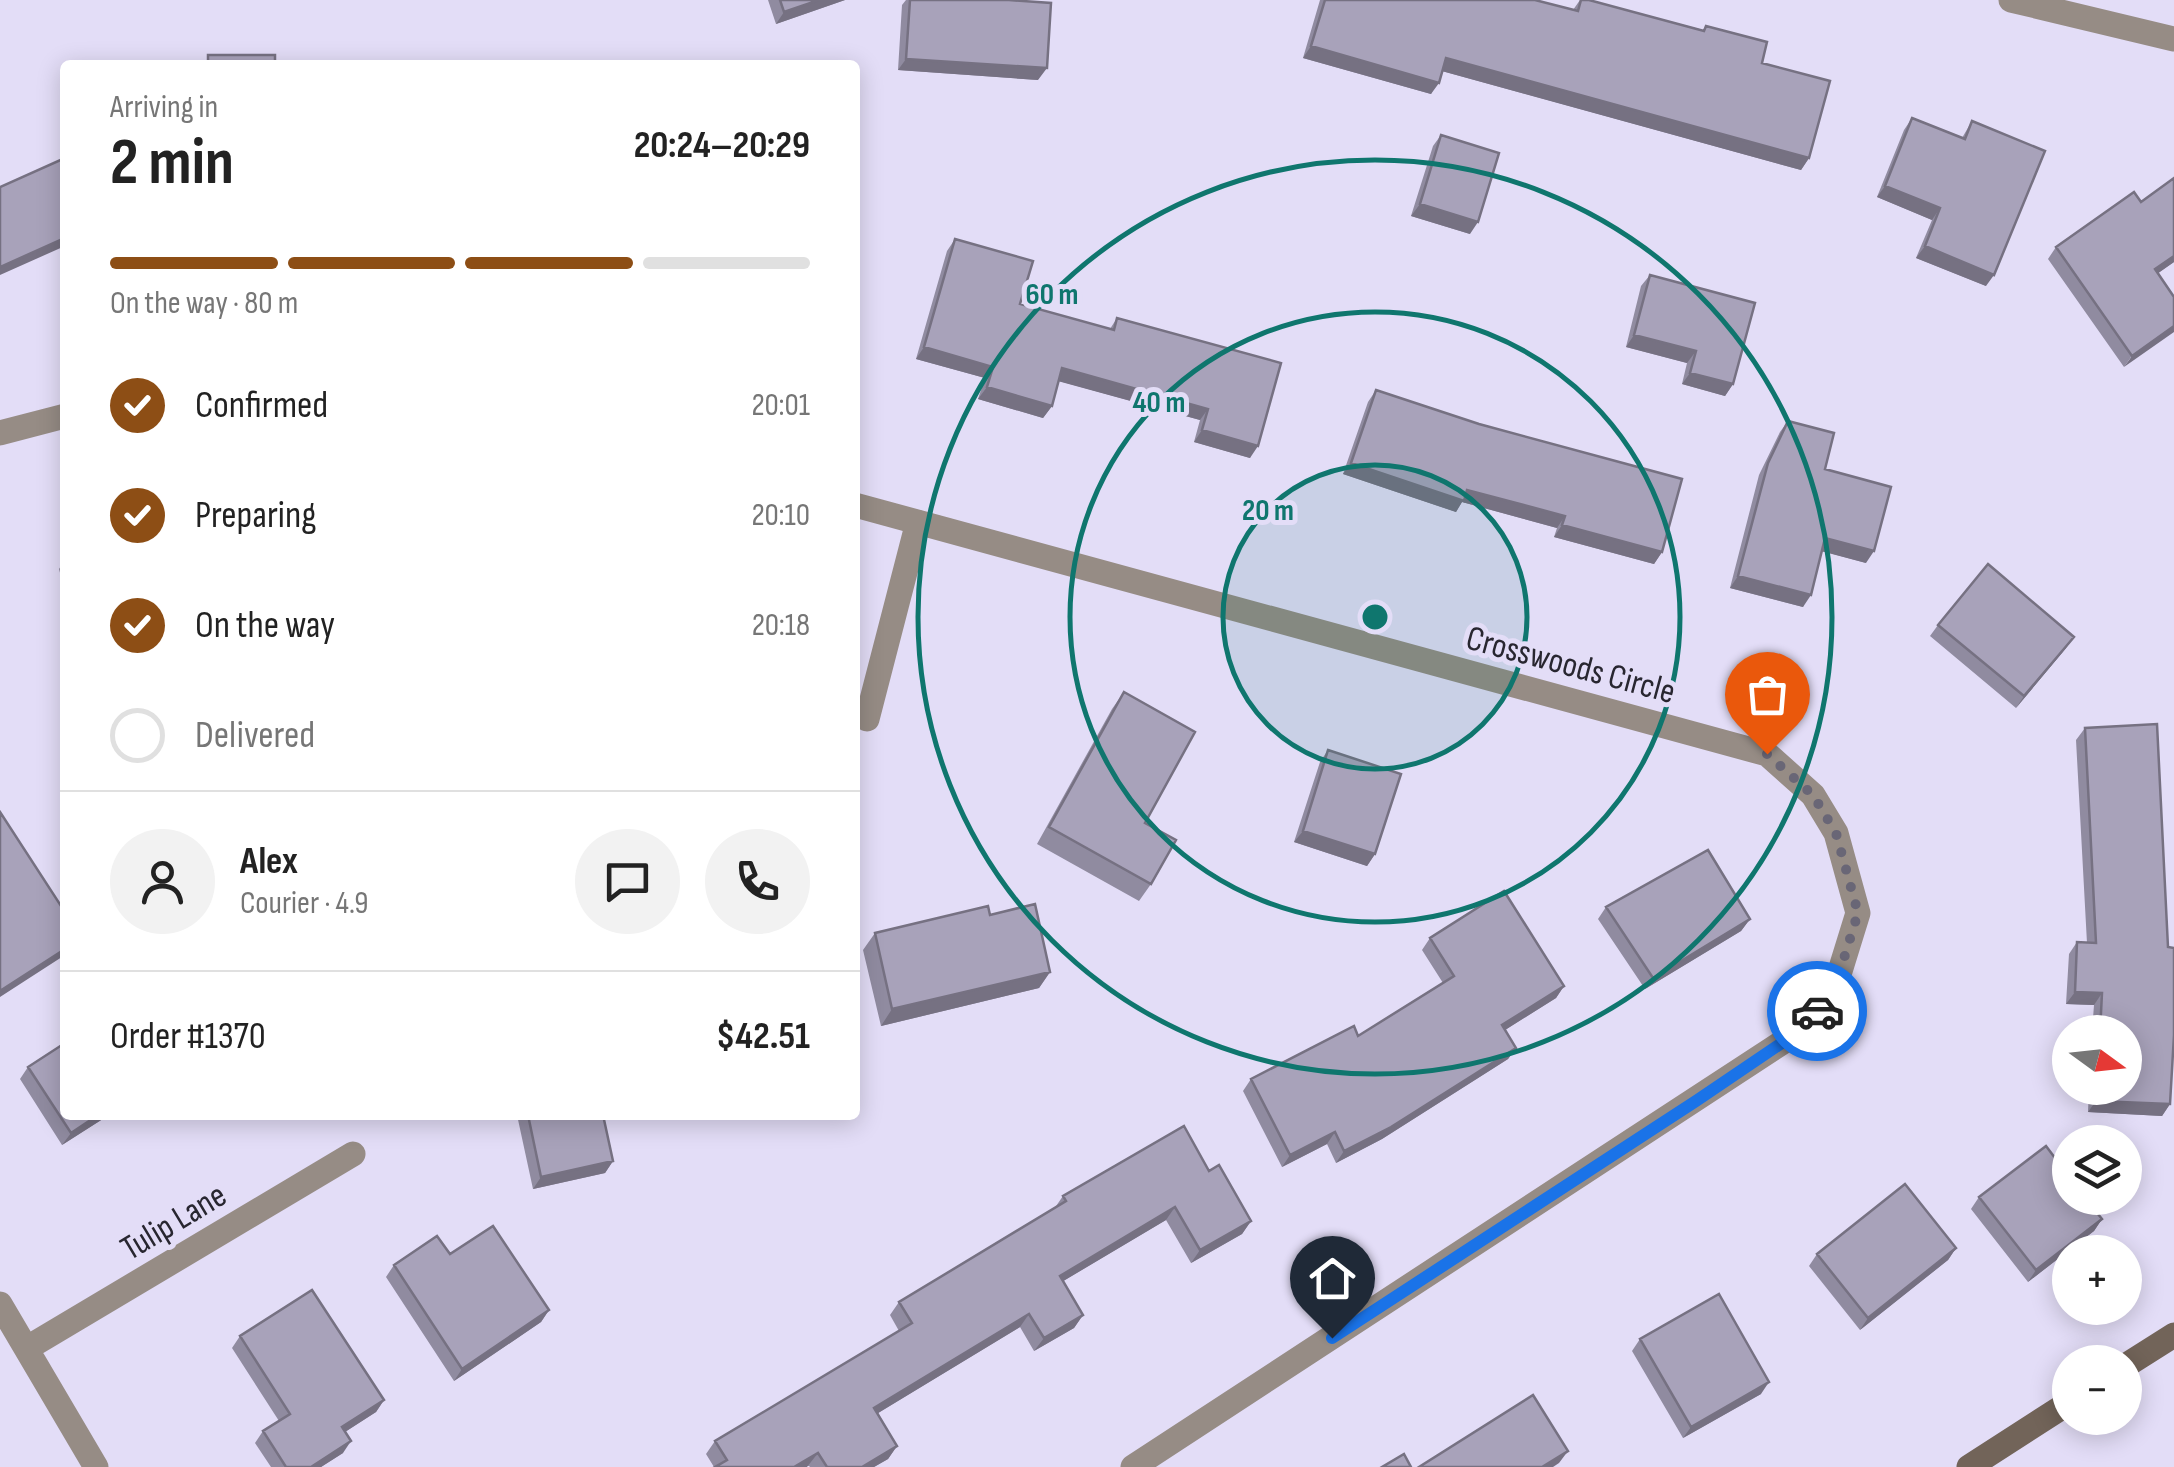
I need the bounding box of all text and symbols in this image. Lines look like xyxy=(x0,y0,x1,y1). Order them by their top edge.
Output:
text: Arriving in xyxy=(110,88,218,127)
text: 20:24–20:29 xyxy=(634,123,810,168)
text: 2 min xyxy=(110,125,234,203)
text: 60 m xyxy=(1026,277,1078,313)
text: On the way · 80 m xyxy=(110,284,298,323)
icon: check xyxy=(110,378,165,433)
text: Confirmed xyxy=(195,383,328,428)
text: 40 m xyxy=(1133,385,1185,421)
text: 20:01 xyxy=(751,386,810,425)
icon: check xyxy=(110,488,165,543)
text: Preparing xyxy=(195,493,316,538)
text: 20 m xyxy=(1242,493,1294,529)
text: 20:10 xyxy=(751,496,810,535)
icon: check xyxy=(110,598,165,653)
centre of rings xyxy=(1357,599,1393,635)
text: On the way xyxy=(195,603,335,648)
text: 20:18 xyxy=(752,606,810,645)
street label: Crosswoods Circle xyxy=(1461,617,1680,714)
pin xyxy=(1725,652,1810,755)
icon: bag xyxy=(1740,667,1795,722)
text: Delivered xyxy=(195,713,315,758)
button: person xyxy=(110,829,215,934)
button: chat xyxy=(575,829,680,934)
button: phone xyxy=(705,829,810,934)
text: Alex xyxy=(240,839,298,884)
text: Courier · 4.9 xyxy=(240,884,368,923)
courier xyxy=(1767,961,1867,1061)
icon: car xyxy=(1790,984,1845,1039)
text: Order #1370 xyxy=(110,1014,266,1059)
text: $42.51 xyxy=(716,1014,810,1059)
north arrow xyxy=(2052,1015,2142,1105)
map controls xyxy=(2052,1015,2142,1435)
button: layers xyxy=(2052,1125,2142,1215)
street label: Tulip Lane xyxy=(113,1174,234,1270)
button: + xyxy=(2052,1235,2142,1325)
pin xyxy=(1290,1236,1375,1339)
icon: home xyxy=(1305,1251,1360,1306)
button: − xyxy=(2052,1345,2142,1435)

